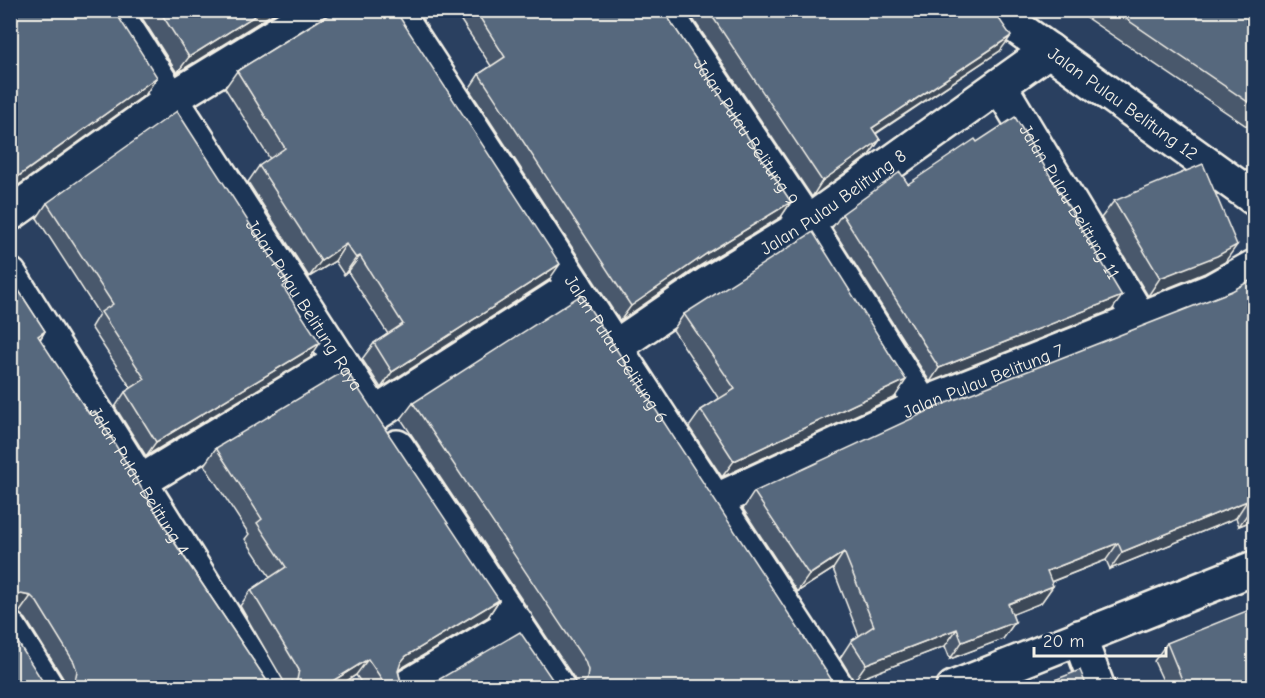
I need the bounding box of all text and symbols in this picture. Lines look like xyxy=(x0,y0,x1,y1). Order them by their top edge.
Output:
street label: Jalan Pulau Belitung 12 xyxy=(1044,43,1202,164)
street label: Jalan Pulau Belitung 9 xyxy=(689,55,803,209)
street label: Jalan Pulau Belitung 11 xyxy=(1015,120,1124,283)
street label: Jalan Pulau Belitung 8 xyxy=(757,145,910,259)
street label: Jalan Pulau Belitung Raya xyxy=(241,215,367,395)
street label: Jalan Pulau Belitung 6 xyxy=(560,271,672,427)
street label: Jalan Pulau Belitung 7 xyxy=(900,339,1067,423)
street label: Jalan Pulau Belitung 4 xyxy=(85,403,194,559)
scale bar xyxy=(1034,620,1166,658)
text: 20 m xyxy=(1043,631,1084,652)

